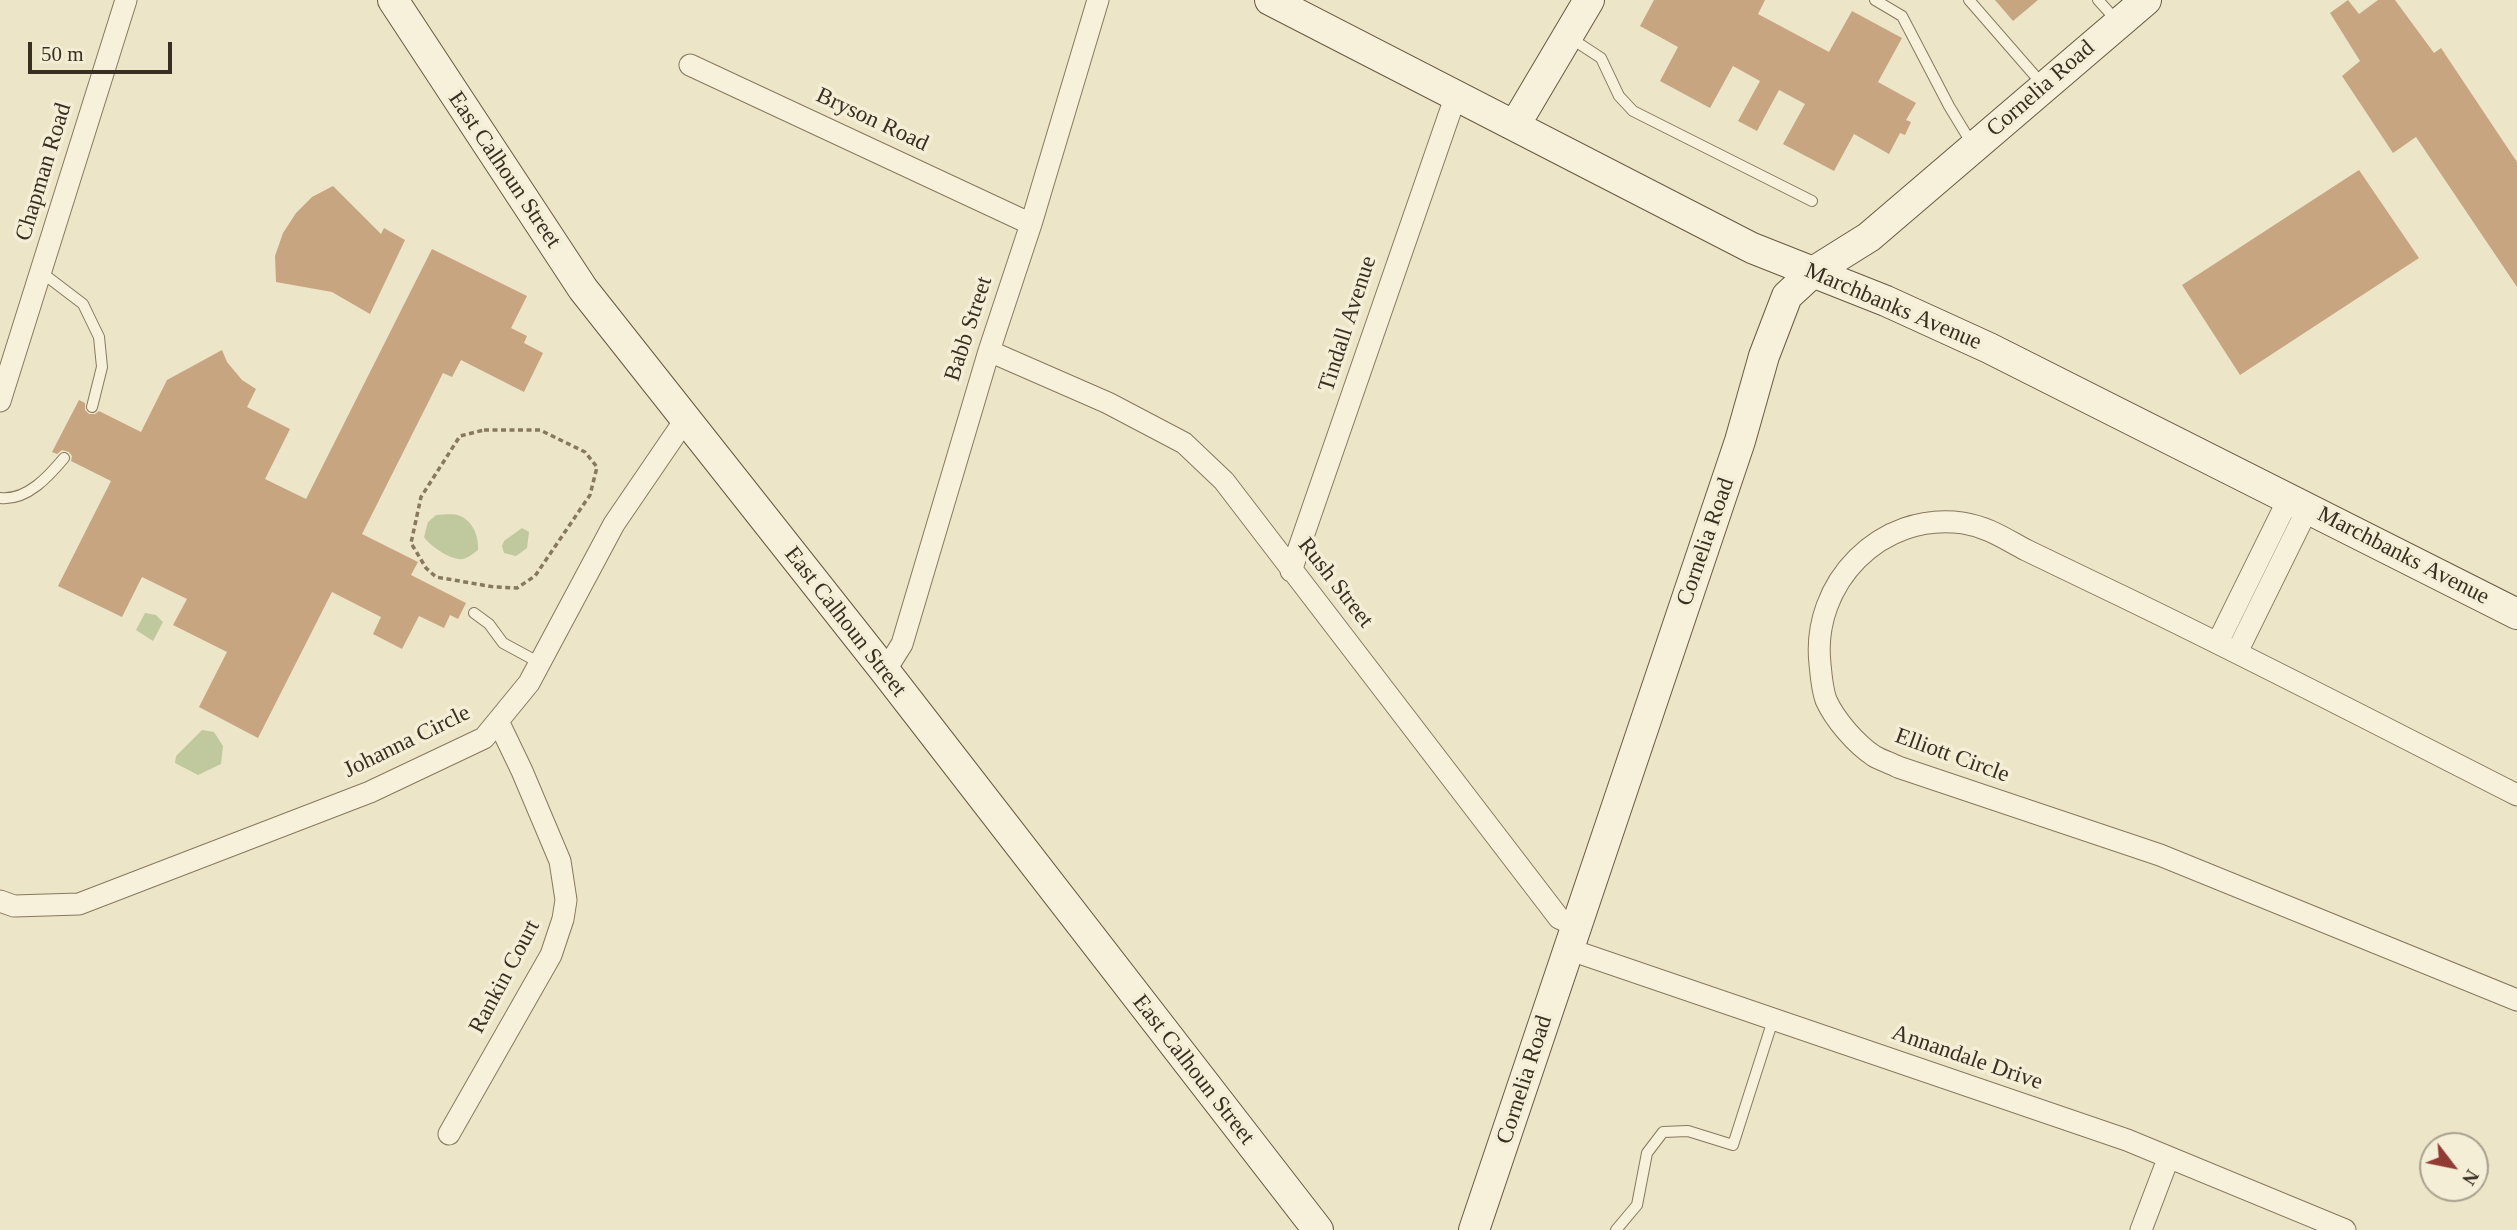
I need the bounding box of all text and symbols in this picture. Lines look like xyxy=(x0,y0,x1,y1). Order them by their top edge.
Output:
scale bar xyxy=(32,28,175,72)
street label: Cornelia Road xyxy=(1982,35,2100,143)
text: 50 m xyxy=(41,42,84,66)
street label: Bryson Road xyxy=(811,82,933,158)
street label: East Calhoun Street xyxy=(441,87,567,253)
street label: Chapman Road xyxy=(10,100,78,244)
street label: Tindall Avenue xyxy=(1313,253,1383,395)
street label: Marchbanks Avenue xyxy=(1801,257,1985,357)
street label: Babb Street xyxy=(939,273,999,385)
street label: Cornelia Road xyxy=(1671,474,1741,610)
street label: Marchbanks Avenue xyxy=(2312,501,2494,611)
street label: Rush Street xyxy=(1291,532,1379,634)
street label: East Calhoun Street xyxy=(778,542,912,702)
street label: Johanna Circle xyxy=(339,699,475,785)
street label: Elliott Circle xyxy=(1891,723,2013,789)
street label: Rankin Court xyxy=(464,916,546,1038)
street label: East Calhoun Street xyxy=(1126,990,1260,1150)
street label: Cornelia Road xyxy=(1491,1012,1559,1148)
street label: Annandale Drive xyxy=(1888,1019,2046,1097)
north arrow xyxy=(2419,1132,2489,1202)
text: N xyxy=(2458,1166,2483,1189)

